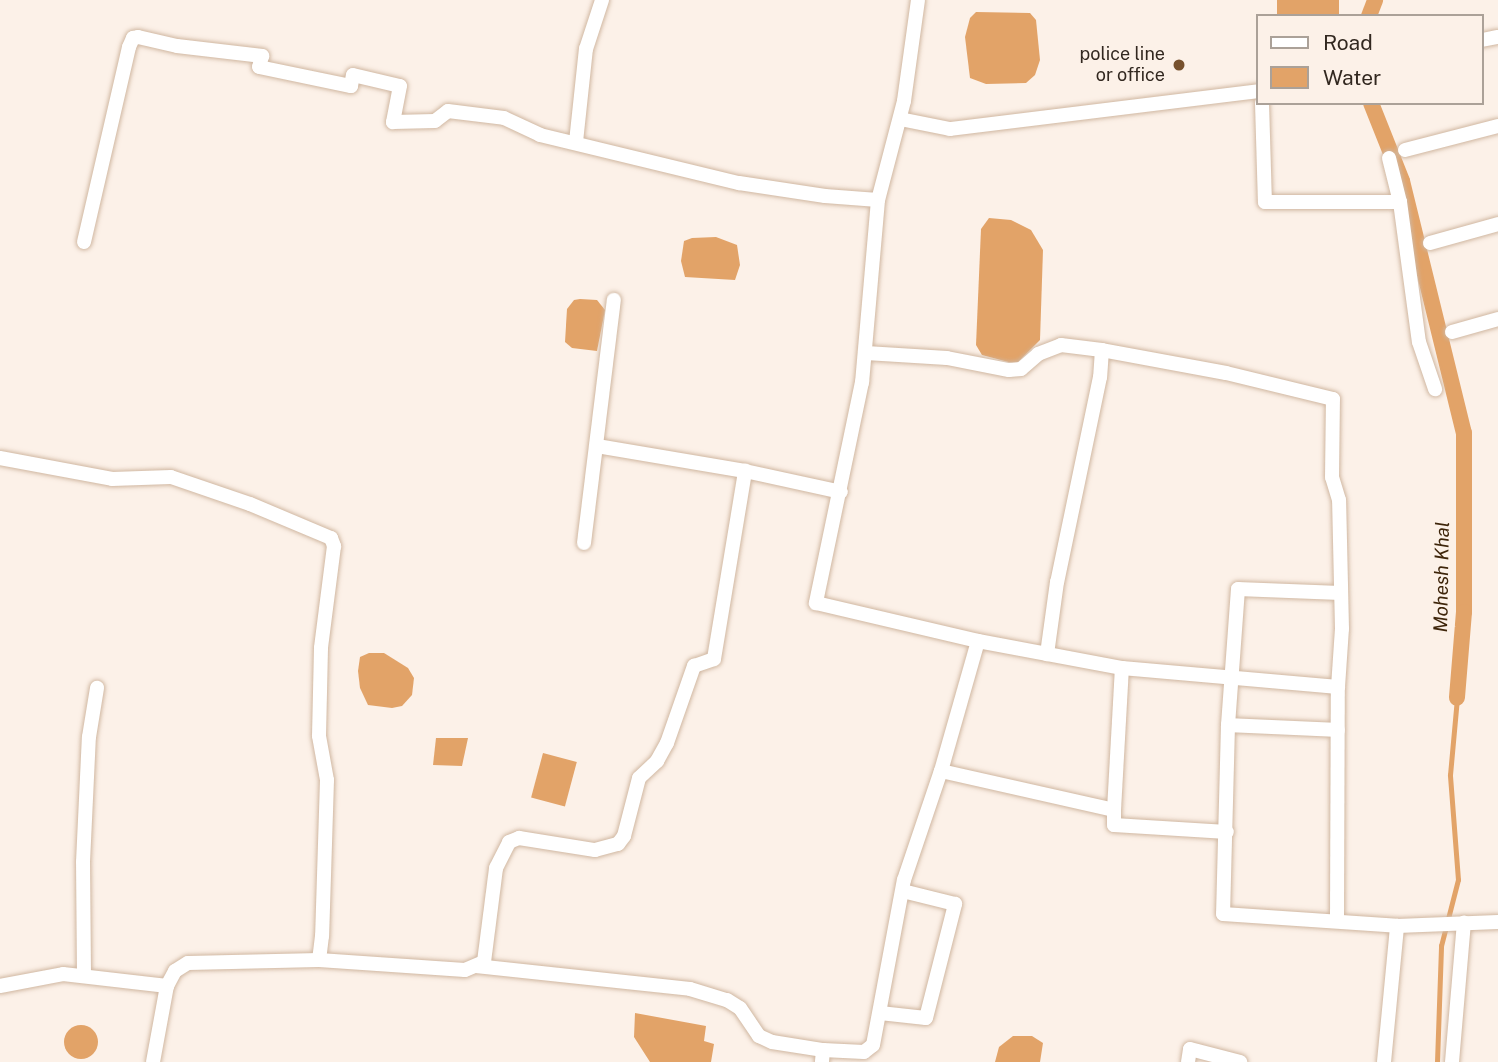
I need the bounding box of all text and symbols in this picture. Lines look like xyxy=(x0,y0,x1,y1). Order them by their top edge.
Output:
legend xyxy=(1256,14,1484,105)
text: Road xyxy=(1323,30,1373,55)
place label: police line or office xyxy=(1079,44,1165,86)
marker: police line or office xyxy=(1171,57,1187,73)
text: Water xyxy=(1323,65,1381,90)
water label: Mohesh Khal xyxy=(1430,521,1454,633)

